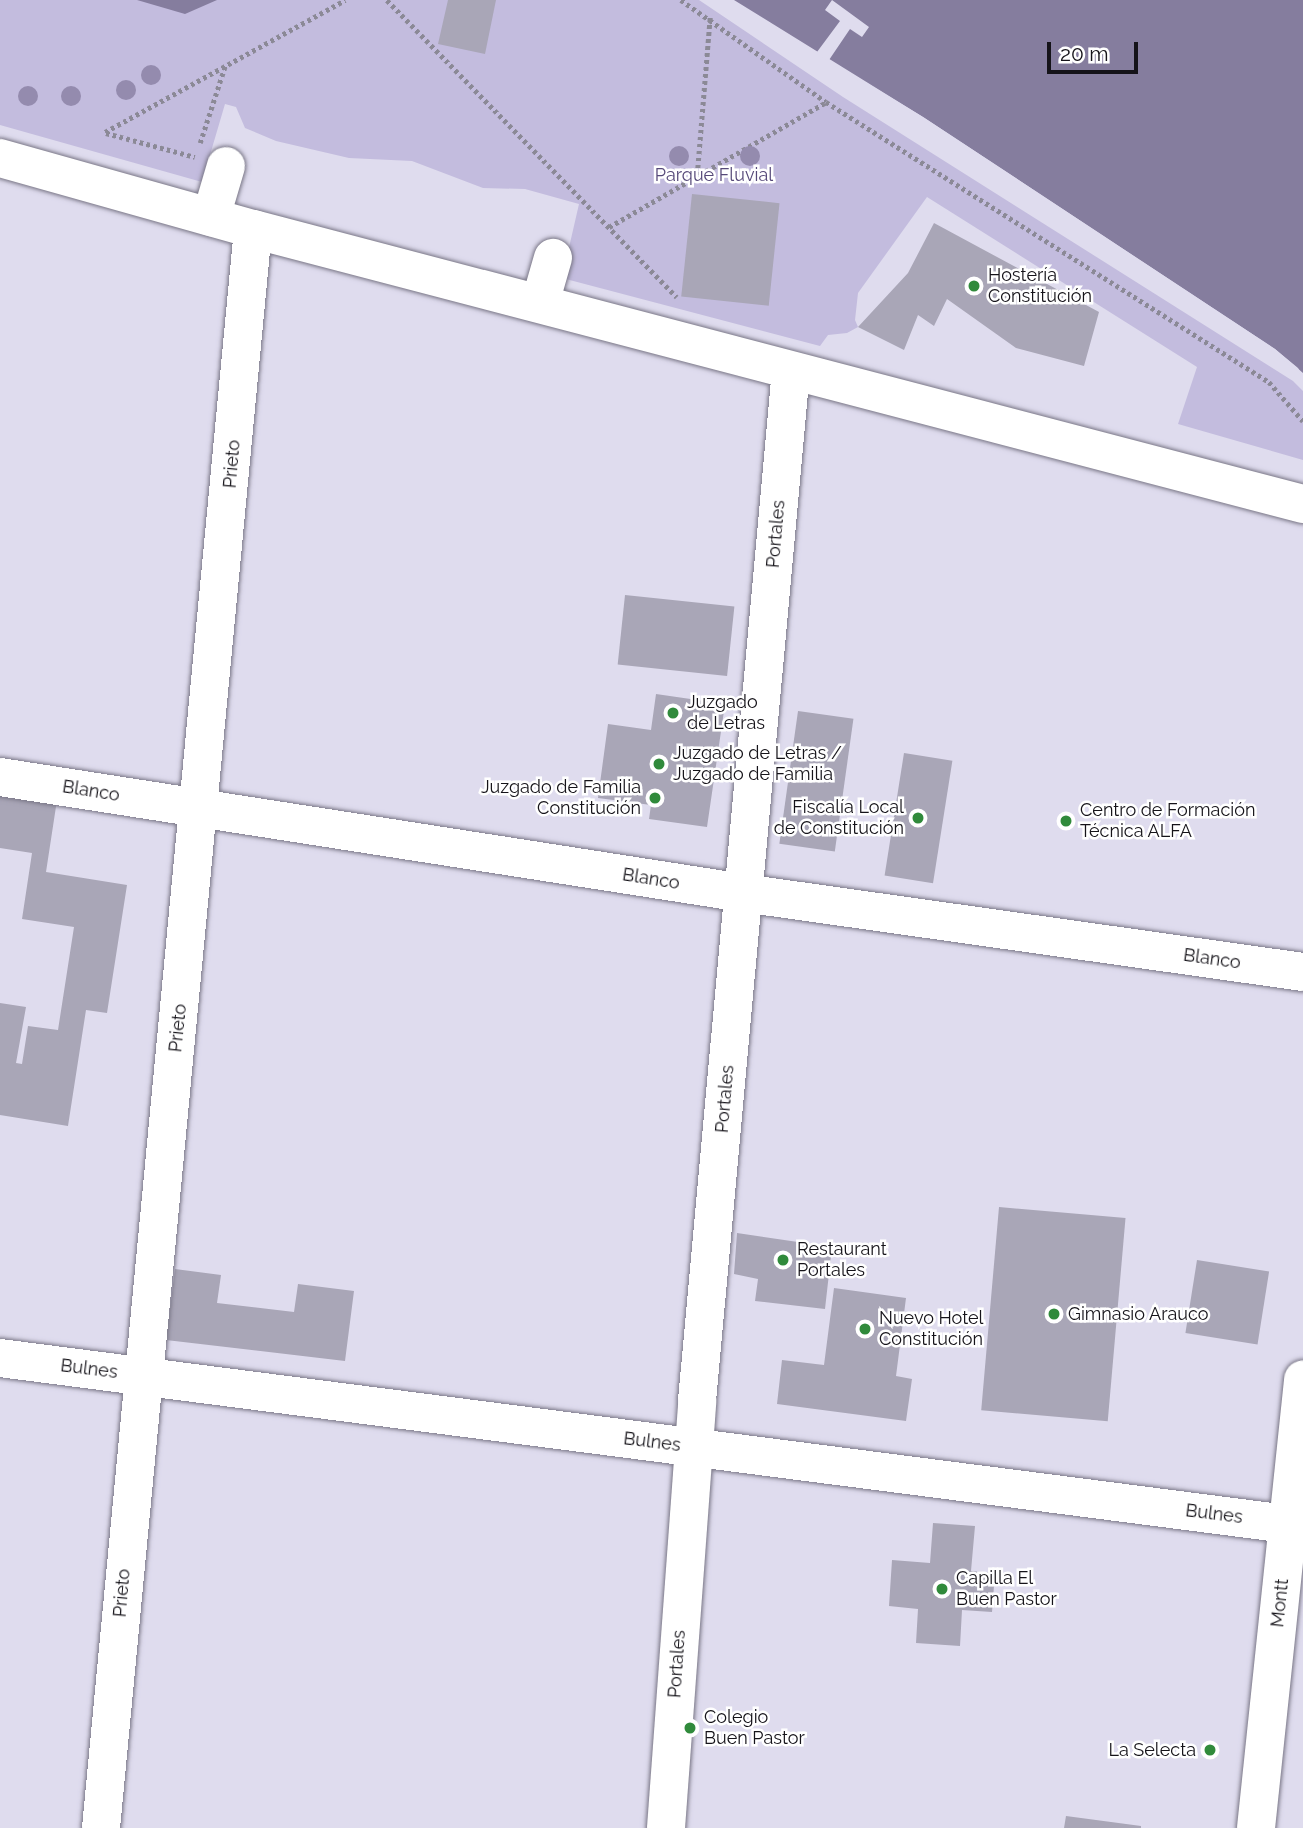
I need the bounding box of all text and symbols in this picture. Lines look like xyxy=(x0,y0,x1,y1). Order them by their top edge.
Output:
scale bar xyxy=(1051,28,1142,72)
text: 20 m xyxy=(1060,41,1108,66)
park label: Parque Fluvial xyxy=(655,164,773,186)
place label: Hostería Constitución xyxy=(988,265,1092,308)
marker: Hostería Constitución xyxy=(966,278,982,294)
street label: Prieto xyxy=(219,439,245,489)
street label: Portales xyxy=(762,499,790,569)
place label: Juzgado de Letras xyxy=(687,692,765,734)
marker: Juzgado de Letras xyxy=(665,705,681,721)
place label: Juzgado de Letras / Juzgado de Familia xyxy=(673,743,842,786)
marker: Juzgado de Letras / Juzgado de Familia xyxy=(651,756,667,772)
street label: Blanco xyxy=(61,776,121,806)
place label: Juzgado de Familia Constitución xyxy=(481,777,641,820)
marker: Juzgado de Familia Constitución xyxy=(647,790,663,806)
place label: Fiscalía Local de Constitución xyxy=(774,797,904,840)
place label: Centro de Formación Técnica ALFA xyxy=(1080,800,1255,842)
marker: Fiscalía Local de Constitución xyxy=(910,810,926,826)
marker: Centro de Formación Técnica ALFA xyxy=(1058,813,1074,829)
street label: Blanco xyxy=(621,864,681,894)
street label: Blanco xyxy=(1182,944,1242,974)
street label: Prieto xyxy=(165,1003,191,1053)
street label: Portales xyxy=(711,1064,739,1134)
place label: Restaurant Portales xyxy=(797,1239,887,1282)
marker: Restaurant Portales xyxy=(775,1252,791,1268)
place label: Gimnasio Arauco xyxy=(1068,1303,1209,1325)
marker: Gimnasio Arauco xyxy=(1046,1306,1062,1322)
place label: Nuevo Hotel Constitución xyxy=(879,1308,984,1350)
marker: Nuevo Hotel Constitución xyxy=(857,1321,873,1337)
street label: Bulnes xyxy=(59,1355,119,1383)
street label: Bulnes xyxy=(622,1428,682,1456)
street label: Bulnes xyxy=(1184,1500,1244,1528)
street label: Prieto xyxy=(109,1568,135,1618)
place label: Capilla El Buen Pastor xyxy=(956,1568,1057,1610)
street label: Montt xyxy=(1267,1578,1293,1628)
marker: Capilla El Buen Pastor xyxy=(934,1581,950,1597)
street label: Portales xyxy=(664,1629,690,1699)
place label: Colegio Buen Pastor xyxy=(704,1707,805,1750)
marker: Colegio Buen Pastor xyxy=(682,1720,698,1736)
place label: La Selecta xyxy=(1108,1739,1196,1761)
marker: La Selecta xyxy=(1202,1742,1218,1758)

